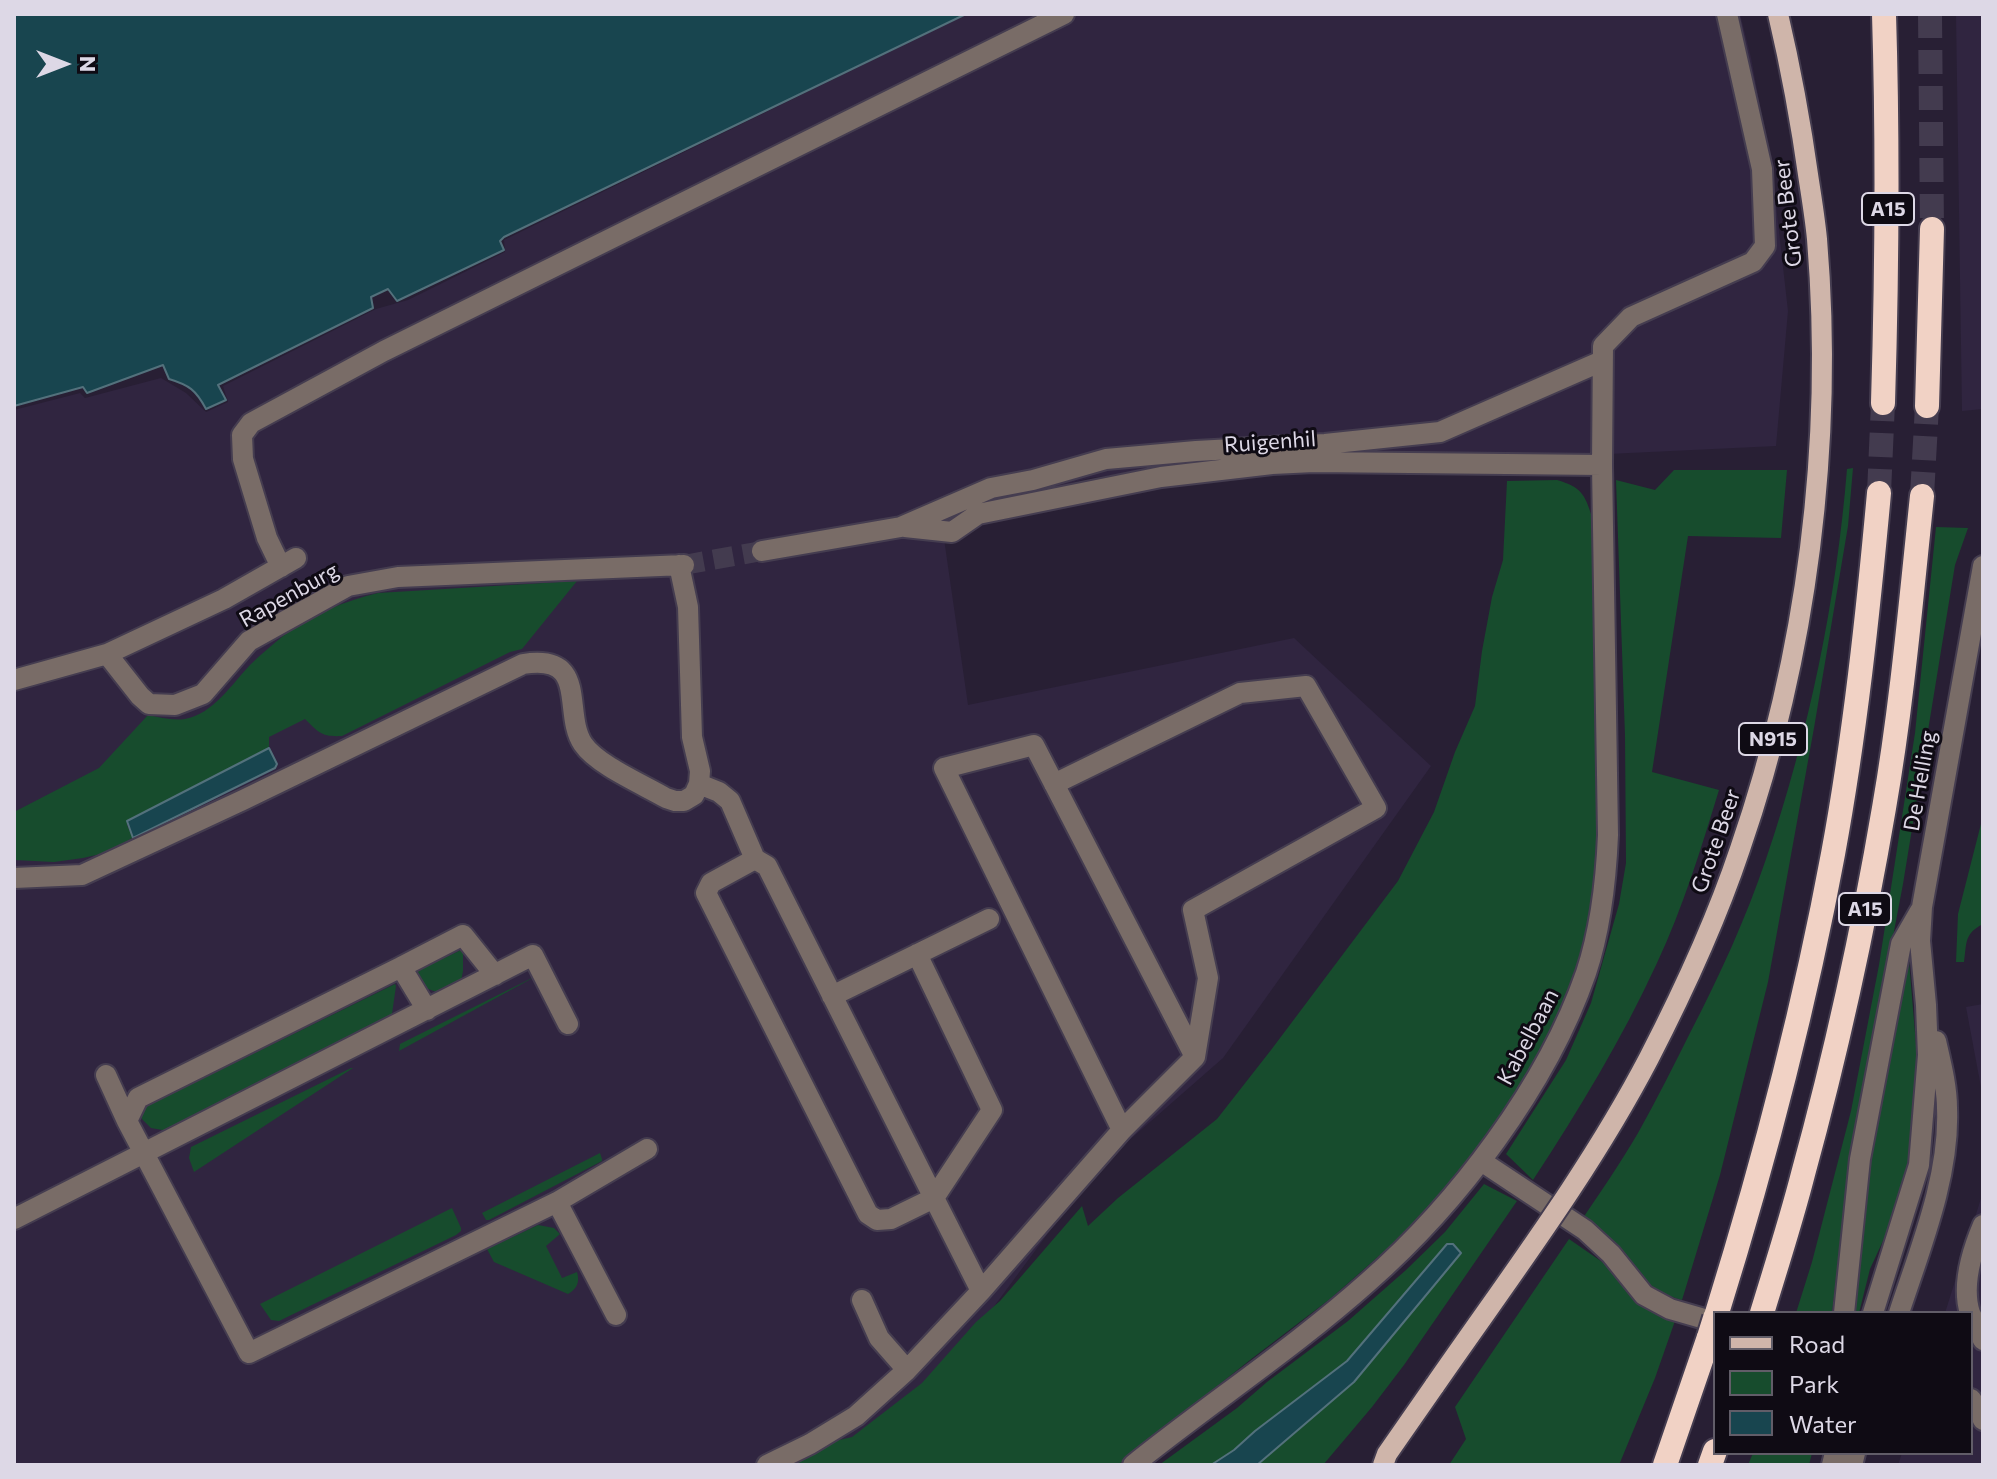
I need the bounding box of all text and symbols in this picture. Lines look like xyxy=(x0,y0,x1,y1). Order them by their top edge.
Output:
north arrow xyxy=(24,24,104,104)
text: N xyxy=(75,56,102,72)
street label: Grote Beer xyxy=(1768,158,1808,268)
road number: A15 xyxy=(1862,193,1914,225)
street label: Ruigenhil xyxy=(1223,426,1317,458)
street label: Rapenburg xyxy=(235,557,343,633)
road number: N915 xyxy=(1739,723,1807,755)
street label: De Helling xyxy=(1898,729,1942,833)
street label: Grote Beer xyxy=(1686,785,1746,897)
road number: A15 xyxy=(1839,893,1891,925)
street label: Kabelbaan xyxy=(1492,984,1564,1090)
legend xyxy=(1713,1311,1973,1455)
text: Road xyxy=(1789,1329,1845,1358)
text: Park xyxy=(1789,1369,1839,1398)
text: Water xyxy=(1789,1409,1857,1438)

